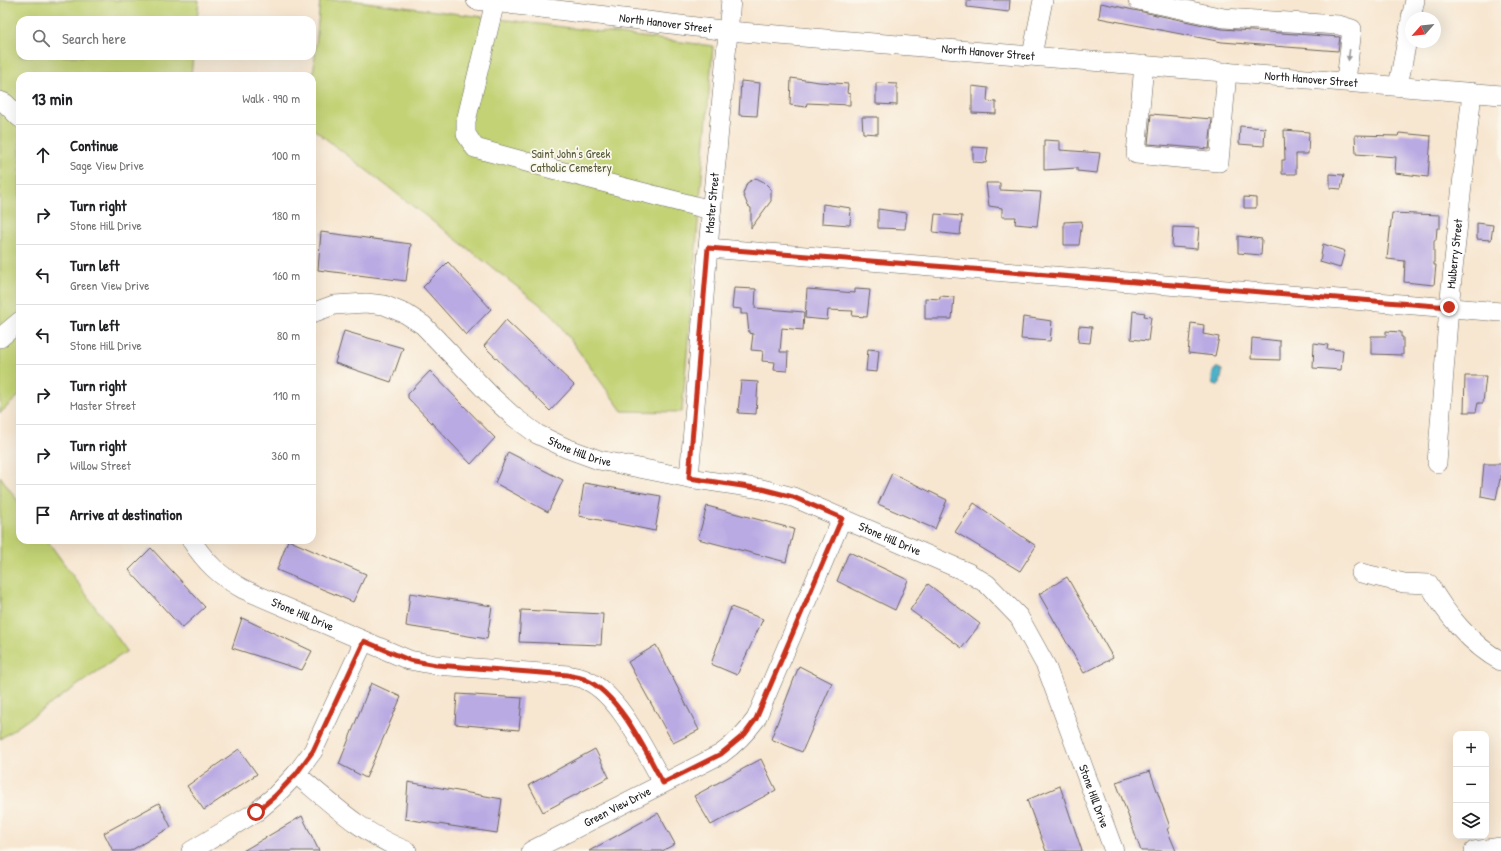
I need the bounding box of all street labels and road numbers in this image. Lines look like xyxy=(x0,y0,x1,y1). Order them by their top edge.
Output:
street label: North Hanover Street xyxy=(618,9,714,37)
street label: North Hanover Street xyxy=(941,40,1036,64)
street label: North Hanover Street xyxy=(1264,66,1359,91)
street label: Master Street xyxy=(700,171,723,234)
street label: Mulberry Street xyxy=(1442,217,1466,289)
street label: Stone Hill Drive xyxy=(545,432,613,470)
street label: Stone Hill Drive xyxy=(856,517,924,559)
street label: Stone Hill Drive xyxy=(269,593,337,635)
street label: Stone Hill Drive xyxy=(1075,762,1114,830)
street label: Green View Drive xyxy=(581,782,654,831)

